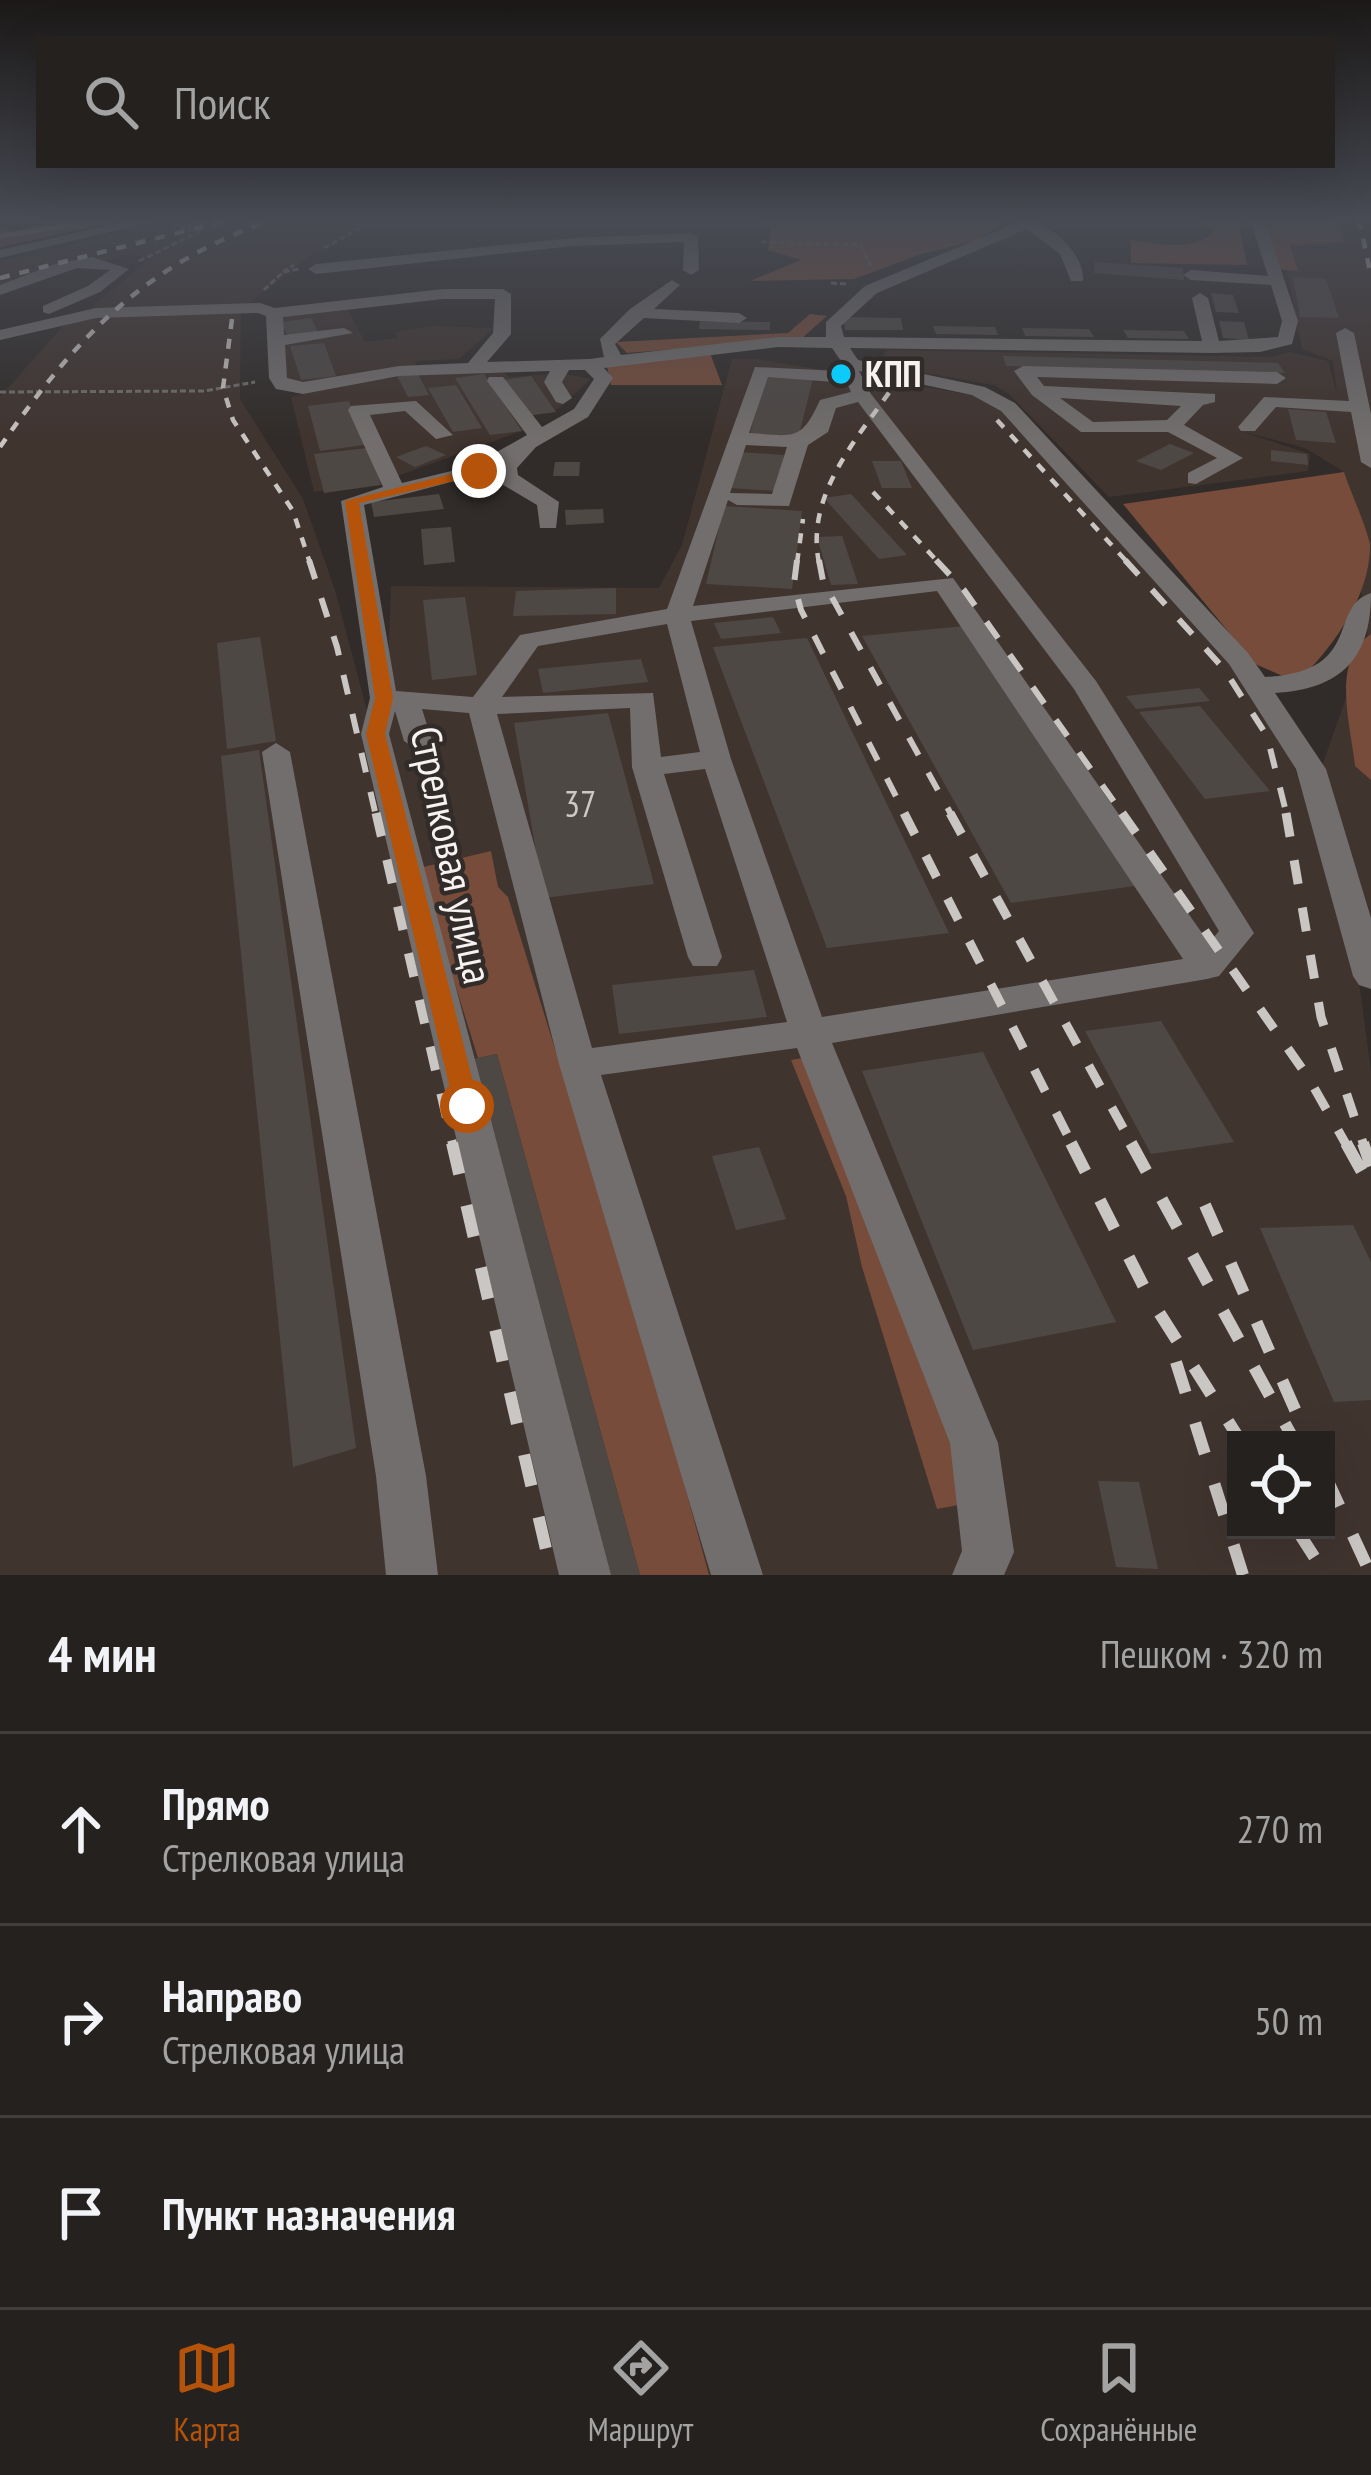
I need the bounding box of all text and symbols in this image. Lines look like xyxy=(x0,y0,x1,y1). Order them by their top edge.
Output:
search box xyxy=(36,36,1335,168)
icon: search xyxy=(78,69,144,135)
text: Поиск xyxy=(174,73,270,131)
place label: КПП xyxy=(865,350,921,397)
marker: КПП xyxy=(828,361,854,387)
route end xyxy=(452,444,506,498)
street label: Стрелковая улица xyxy=(398,721,507,988)
house number: 37 xyxy=(564,780,596,827)
route start xyxy=(440,1079,494,1133)
map controls xyxy=(1227,1431,1335,1539)
button: locate xyxy=(1227,1431,1335,1539)
text: 4 мин xyxy=(48,1620,157,1686)
text: Пешком · 320 m xyxy=(1100,1628,1323,1679)
text: Прямо xyxy=(162,1774,270,1832)
icon: ahead xyxy=(48,1796,114,1862)
text: 270 m xyxy=(1237,1803,1323,1854)
text: Стрелковая улица xyxy=(162,1832,405,1883)
text: Направо xyxy=(162,1966,302,2024)
icon: right xyxy=(48,1988,114,2054)
text: 50 m xyxy=(1254,1995,1323,2046)
text: Стрелковая улица xyxy=(162,2024,405,2075)
icon: arrive xyxy=(48,2180,114,2246)
text: Пункт назначения xyxy=(162,2184,456,2242)
tab: Карта xyxy=(174,2335,241,2450)
tab: Маршрут xyxy=(588,2335,693,2450)
tab: Сохранённые xyxy=(1040,2335,1197,2450)

